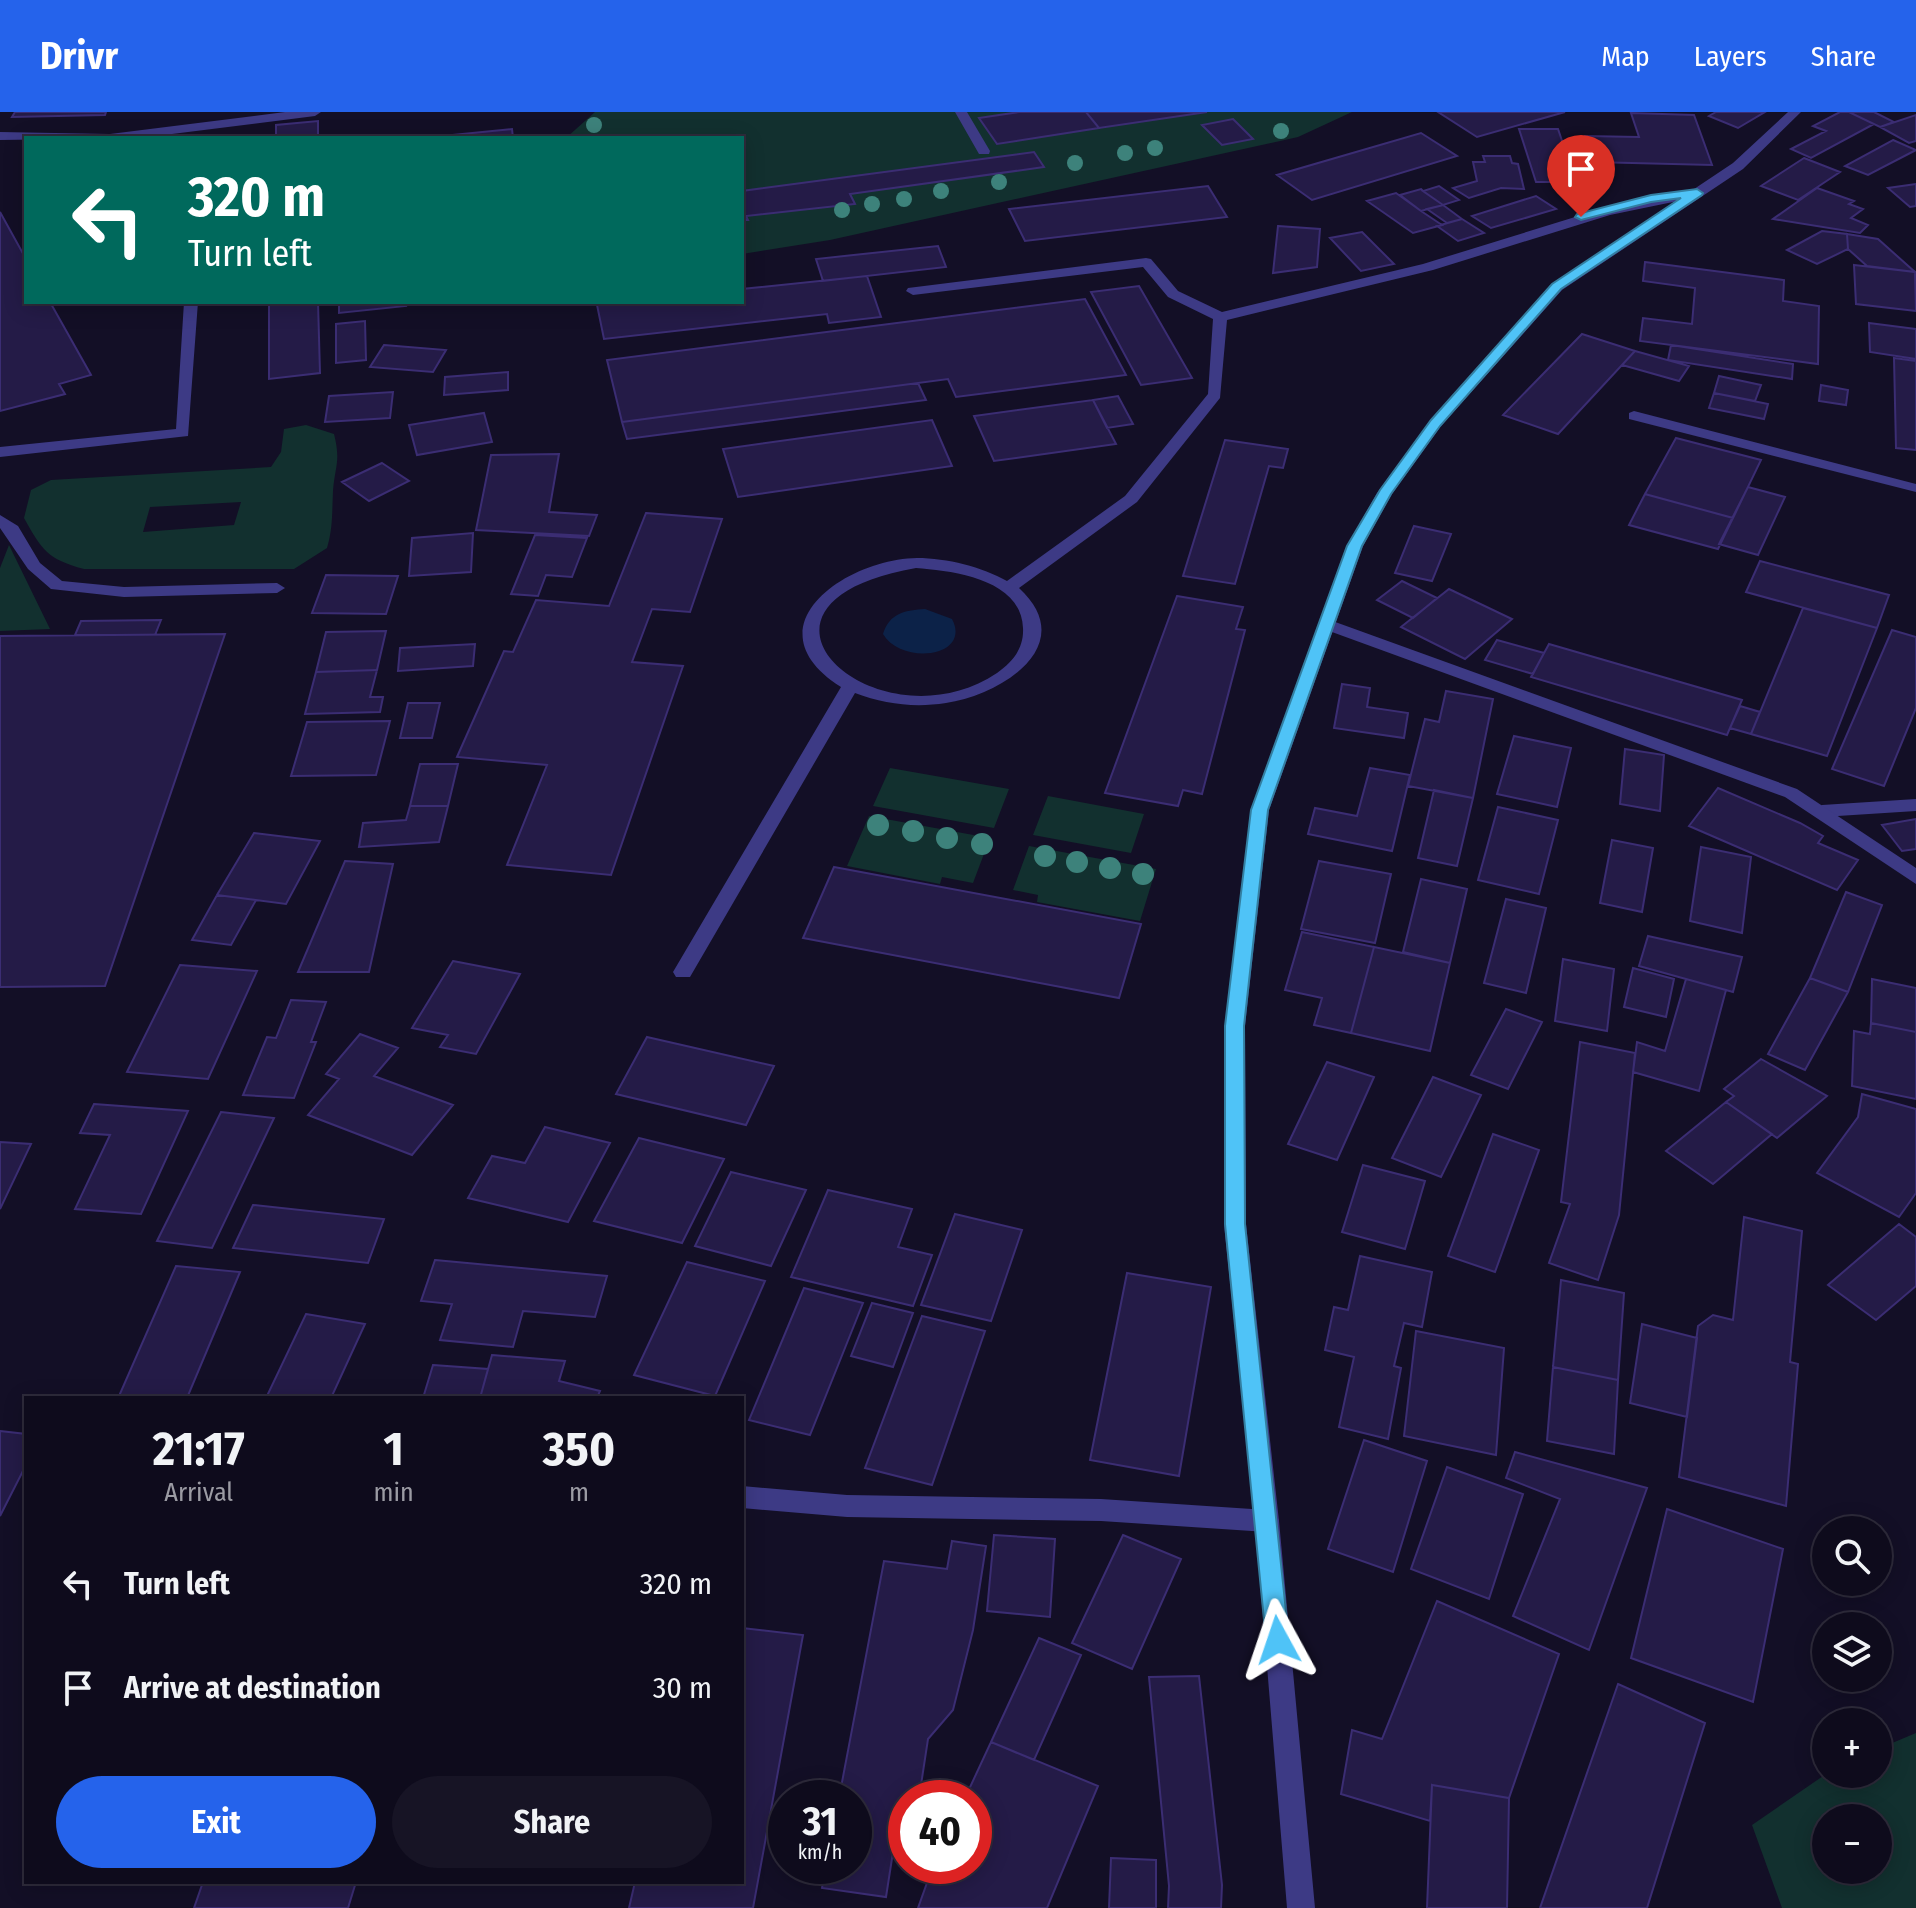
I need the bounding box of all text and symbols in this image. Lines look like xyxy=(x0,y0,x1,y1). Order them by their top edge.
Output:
text: Drivr xyxy=(40,33,118,79)
text: Map xyxy=(1601,40,1650,73)
text: Layers xyxy=(1694,40,1767,73)
text: Share xyxy=(1811,40,1876,73)
pin xyxy=(1547,135,1615,217)
icon: arrive xyxy=(1559,147,1603,191)
text: 320 m xyxy=(188,164,325,231)
icon: left xyxy=(56,168,160,272)
text: Turn left xyxy=(188,232,312,276)
text: 21:17 xyxy=(153,1420,245,1478)
text: 1 xyxy=(384,1420,404,1478)
text: 350 xyxy=(543,1420,615,1478)
text: Arrival xyxy=(164,1477,233,1508)
text: min xyxy=(374,1477,414,1508)
text: m xyxy=(569,1477,589,1508)
map controls xyxy=(1812,1516,1892,1884)
button: search xyxy=(1812,1516,1892,1596)
icon: left xyxy=(56,1562,100,1606)
text: Turn left xyxy=(124,1566,230,1602)
text: 320 m xyxy=(640,1566,712,1602)
position arrow xyxy=(1236,1598,1320,1682)
button: layers xyxy=(1812,1612,1892,1692)
icon: arrive xyxy=(56,1666,100,1710)
text: Arrive at destination xyxy=(124,1670,381,1706)
text: 30 m xyxy=(653,1670,712,1706)
button: + xyxy=(1812,1708,1892,1788)
button: Exit xyxy=(56,1776,376,1868)
button: Share xyxy=(392,1776,712,1868)
speed limit sign: 40 xyxy=(888,1780,992,1884)
text: 31 xyxy=(802,1798,838,1846)
button: − xyxy=(1812,1804,1892,1884)
text: km/h xyxy=(798,1840,842,1864)

